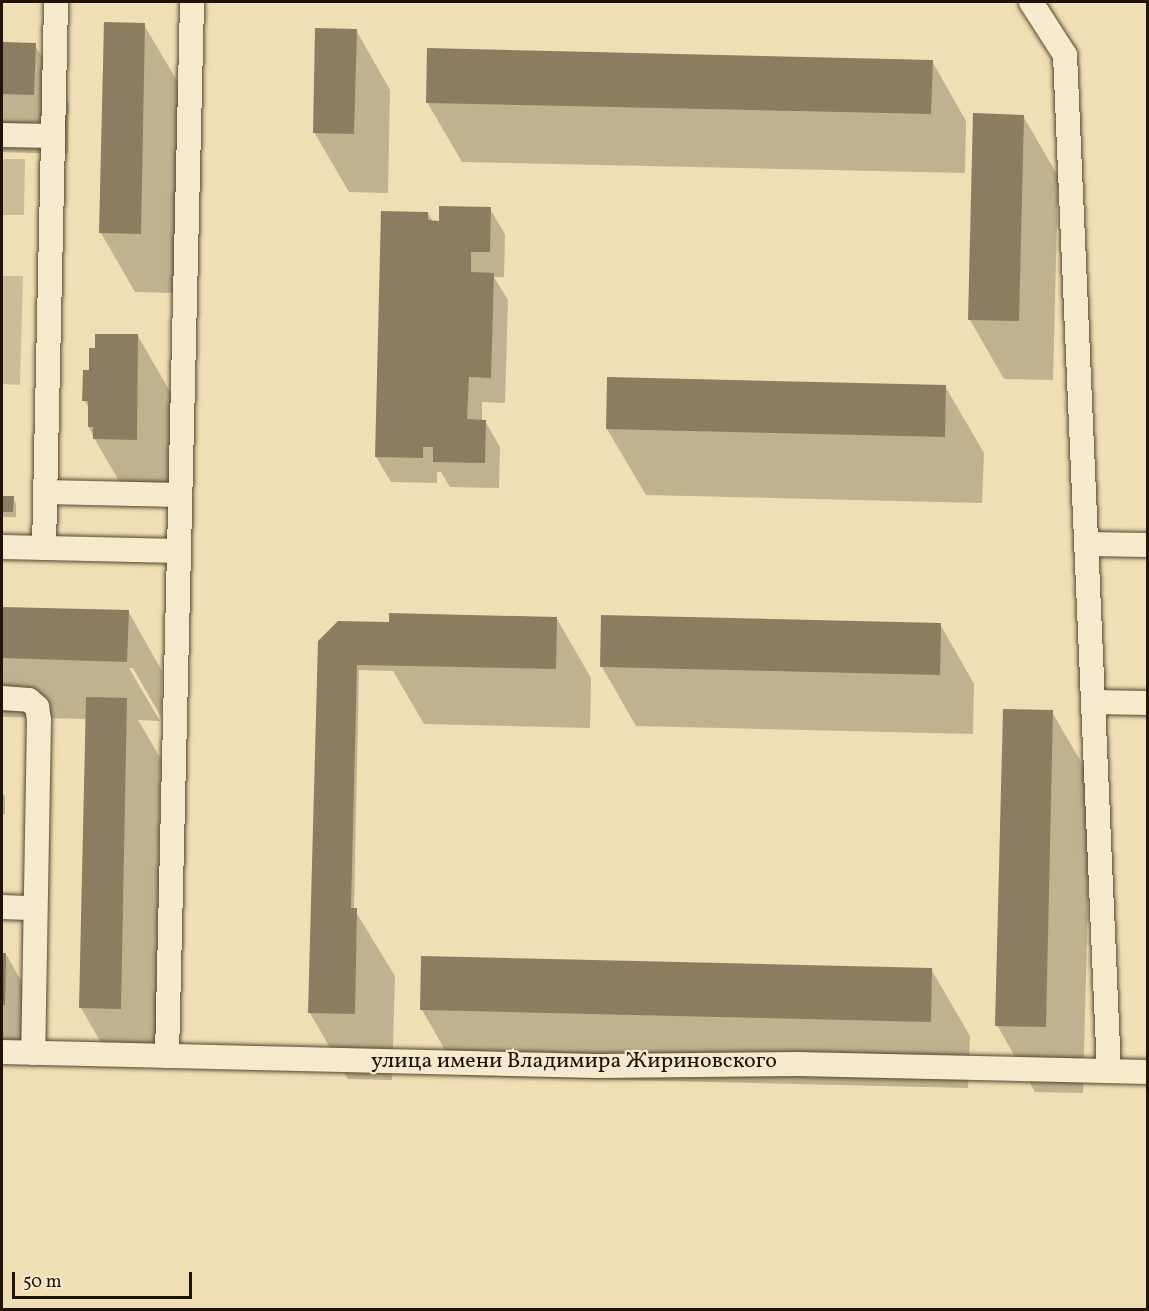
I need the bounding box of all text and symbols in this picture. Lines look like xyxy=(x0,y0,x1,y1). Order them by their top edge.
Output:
street label: улица имени Владимира Жириновского xyxy=(371,1049,777,1075)
scale bar xyxy=(15,1260,195,1298)
text: 50 m xyxy=(23,1270,62,1295)

